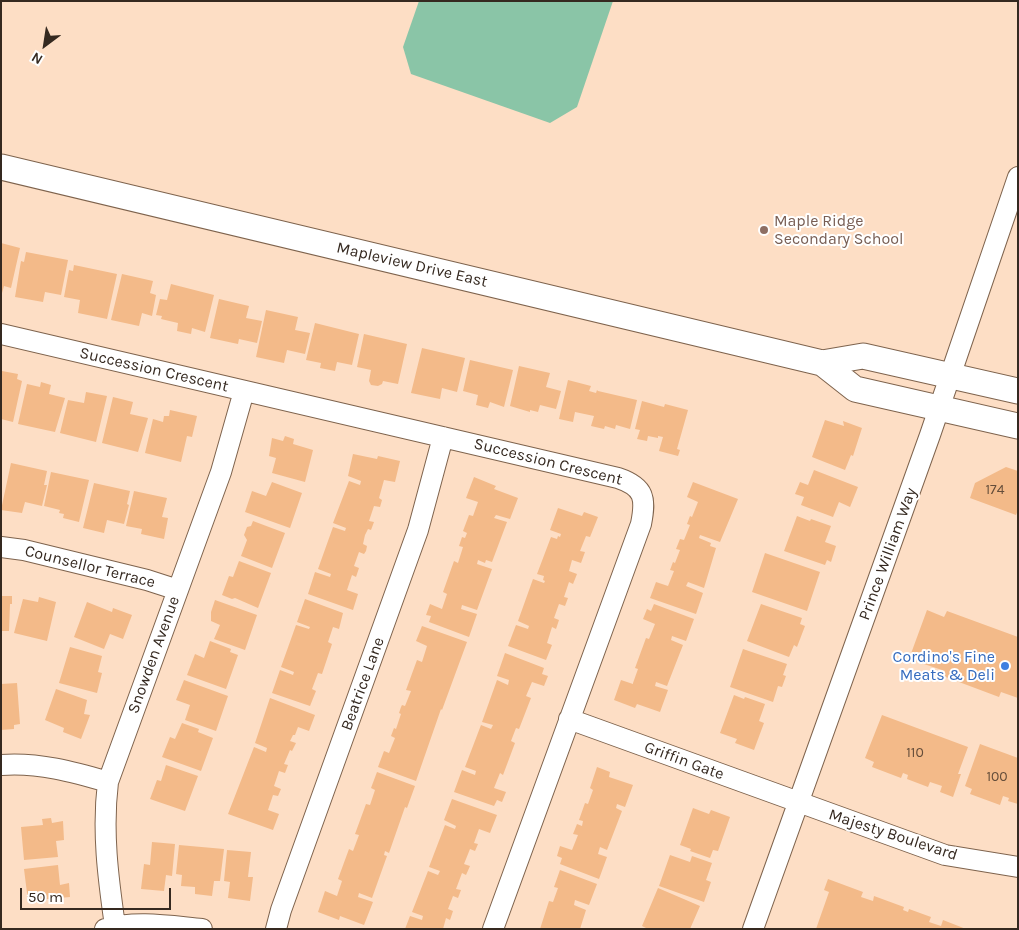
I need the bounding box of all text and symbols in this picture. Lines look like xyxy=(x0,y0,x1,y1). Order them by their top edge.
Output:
north arrow xyxy=(20,20,70,70)
text: N xyxy=(28,48,46,68)
place label: Maple Ridge Secondary School xyxy=(774,211,903,249)
marker: Maple Ridge Secondary School xyxy=(758,224,770,236)
street label: Mapleview Drive East xyxy=(335,238,489,292)
street label: Succession Crescent xyxy=(78,344,230,396)
street label: Succession Crescent xyxy=(472,434,624,490)
house number: 174 xyxy=(985,482,1005,498)
street label: Prince William Way xyxy=(855,485,921,623)
street label: Counsellor Terrace xyxy=(23,542,157,592)
street label: Snowden Avenue xyxy=(124,594,184,716)
street label: Beatrice Lane xyxy=(337,635,389,733)
place label: Cordino's Fine Meats & Deli xyxy=(893,647,995,685)
marker: Cordino's Fine Meats & Deli xyxy=(999,660,1011,672)
street label: Griffin Gate xyxy=(642,738,726,784)
house number: 110 xyxy=(906,745,924,761)
house number: 100 xyxy=(986,769,1008,785)
street label: Majesty Boulevard xyxy=(826,805,960,865)
scale bar xyxy=(22,878,174,910)
text: 50 m xyxy=(28,888,63,906)

